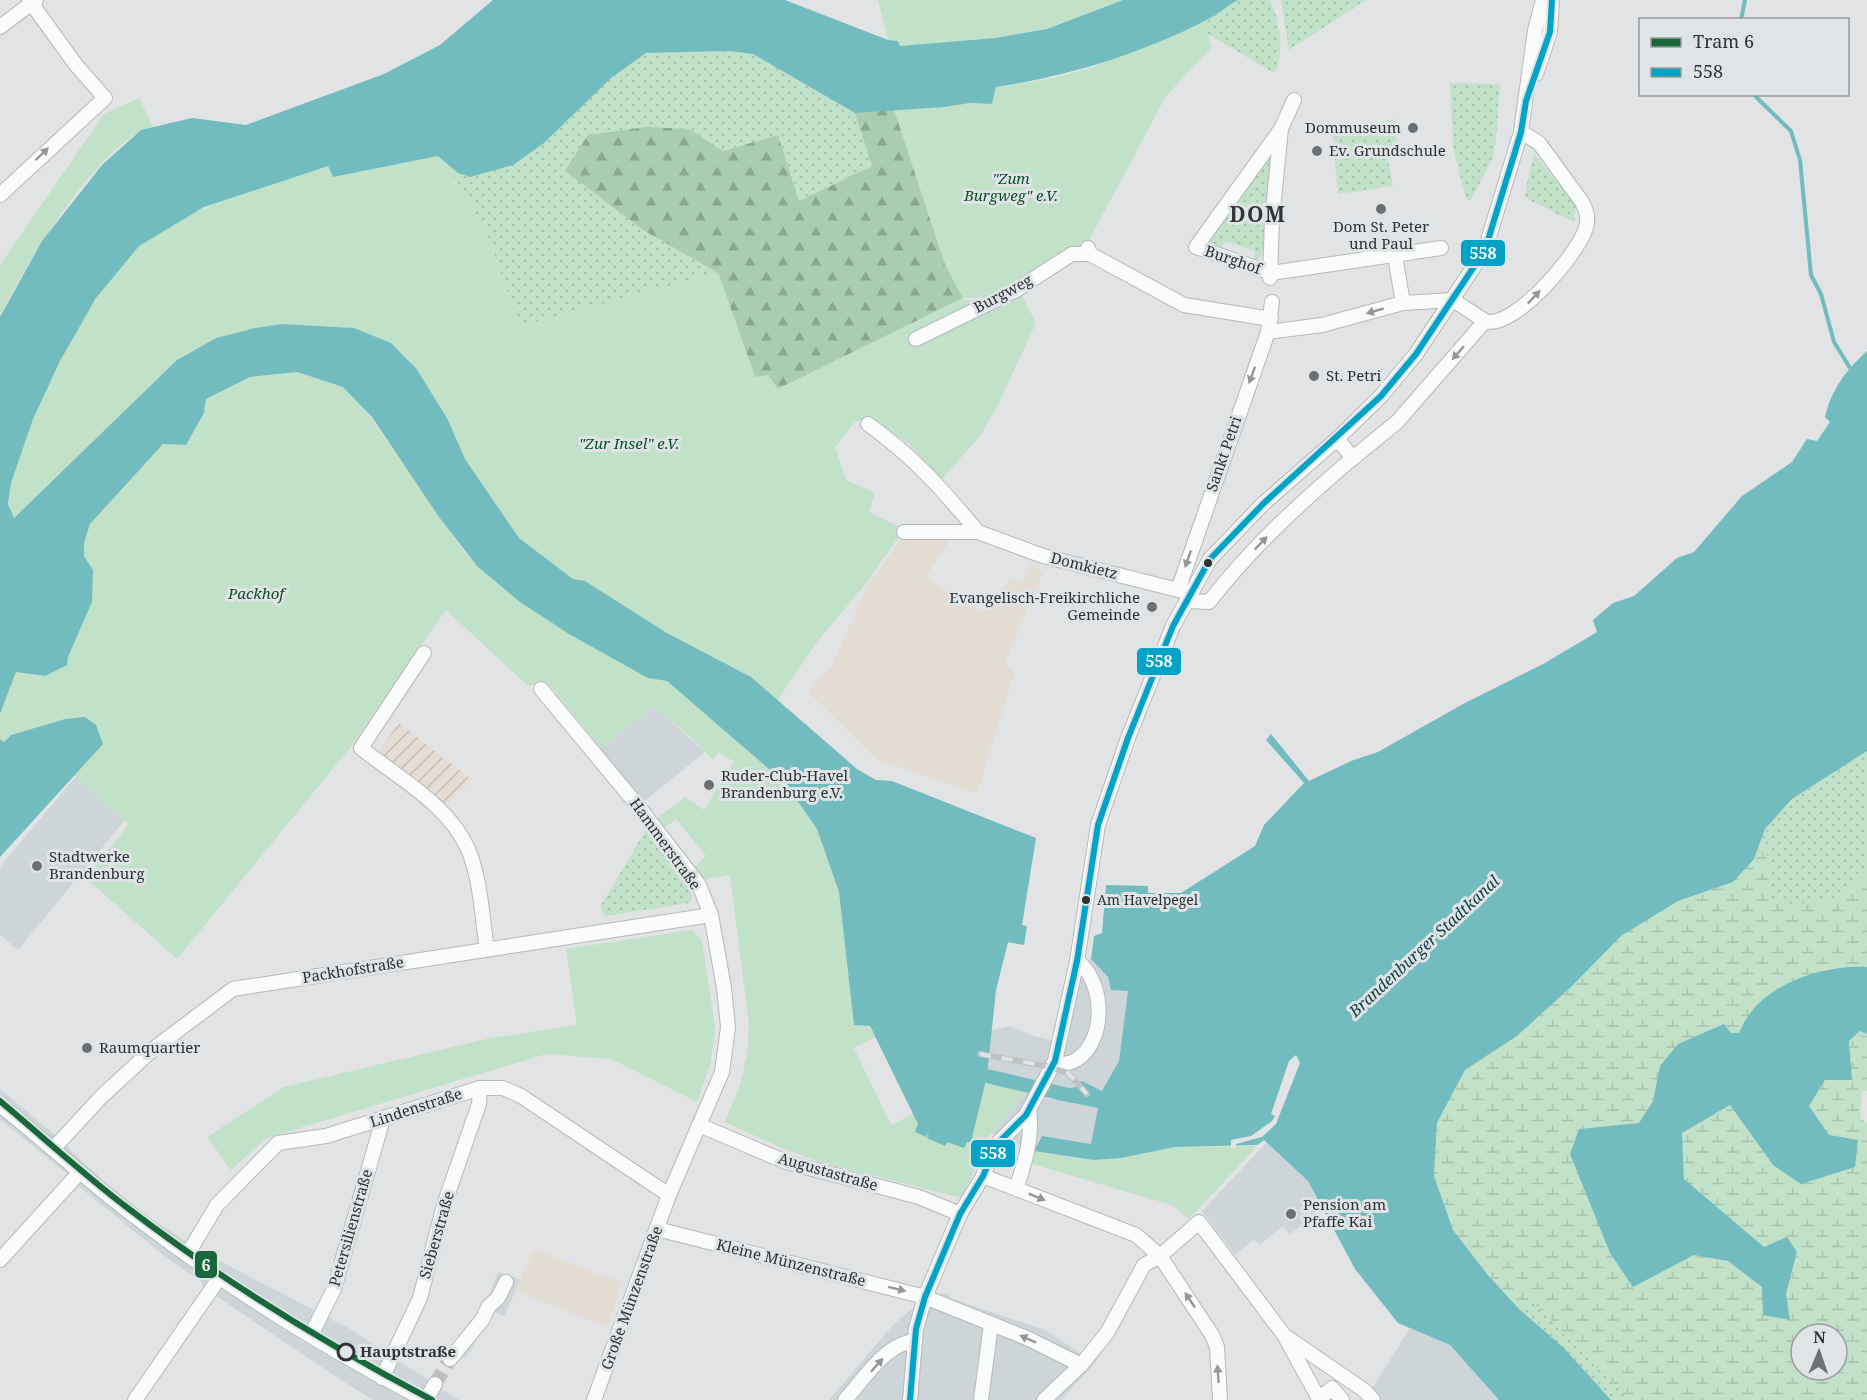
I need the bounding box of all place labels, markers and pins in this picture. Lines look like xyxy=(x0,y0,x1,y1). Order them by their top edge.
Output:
place label: Dommuseum xyxy=(1305,117,1401,137)
marker: Dommuseum xyxy=(1406,121,1420,135)
place label: Ev. Grundschule xyxy=(1329,140,1446,160)
marker: Ev. Grundschule xyxy=(1310,144,1324,158)
marker: Dom St. Peter und Paul xyxy=(1374,202,1388,216)
place label: Dom St. Peter und Paul xyxy=(1333,216,1429,253)
place label: St. Petri xyxy=(1326,365,1382,385)
marker: St. Petri xyxy=(1307,369,1321,383)
unlabelled marker xyxy=(1202,557,1214,569)
place label: Evangelisch-Freikirchliche Gemeinde xyxy=(949,587,1140,624)
marker: Evangelisch-Freikirchliche Gemeinde xyxy=(1145,600,1159,614)
place label: Ruder-Club-Havel Brandenburg e.V. xyxy=(721,765,849,802)
marker: Ruder-Club-Havel Brandenburg e.V. xyxy=(702,778,716,792)
place label: Stadtwerke Brandenburg xyxy=(49,846,144,883)
marker: Stadtwerke Brandenburg xyxy=(30,859,44,873)
place label: Am Havelpegel xyxy=(1097,890,1199,909)
marker: Am Havelpegel xyxy=(1080,894,1092,906)
place label: Raumquartier xyxy=(99,1037,200,1057)
marker: Raumquartier xyxy=(80,1041,94,1055)
place label: Pension am Pfaffe Kai xyxy=(1303,1194,1386,1231)
marker: Pension am Pfaffe Kai xyxy=(1284,1207,1298,1221)
place label: Hauptstraße xyxy=(360,1341,456,1361)
marker: Hauptstraße xyxy=(337,1343,355,1361)

